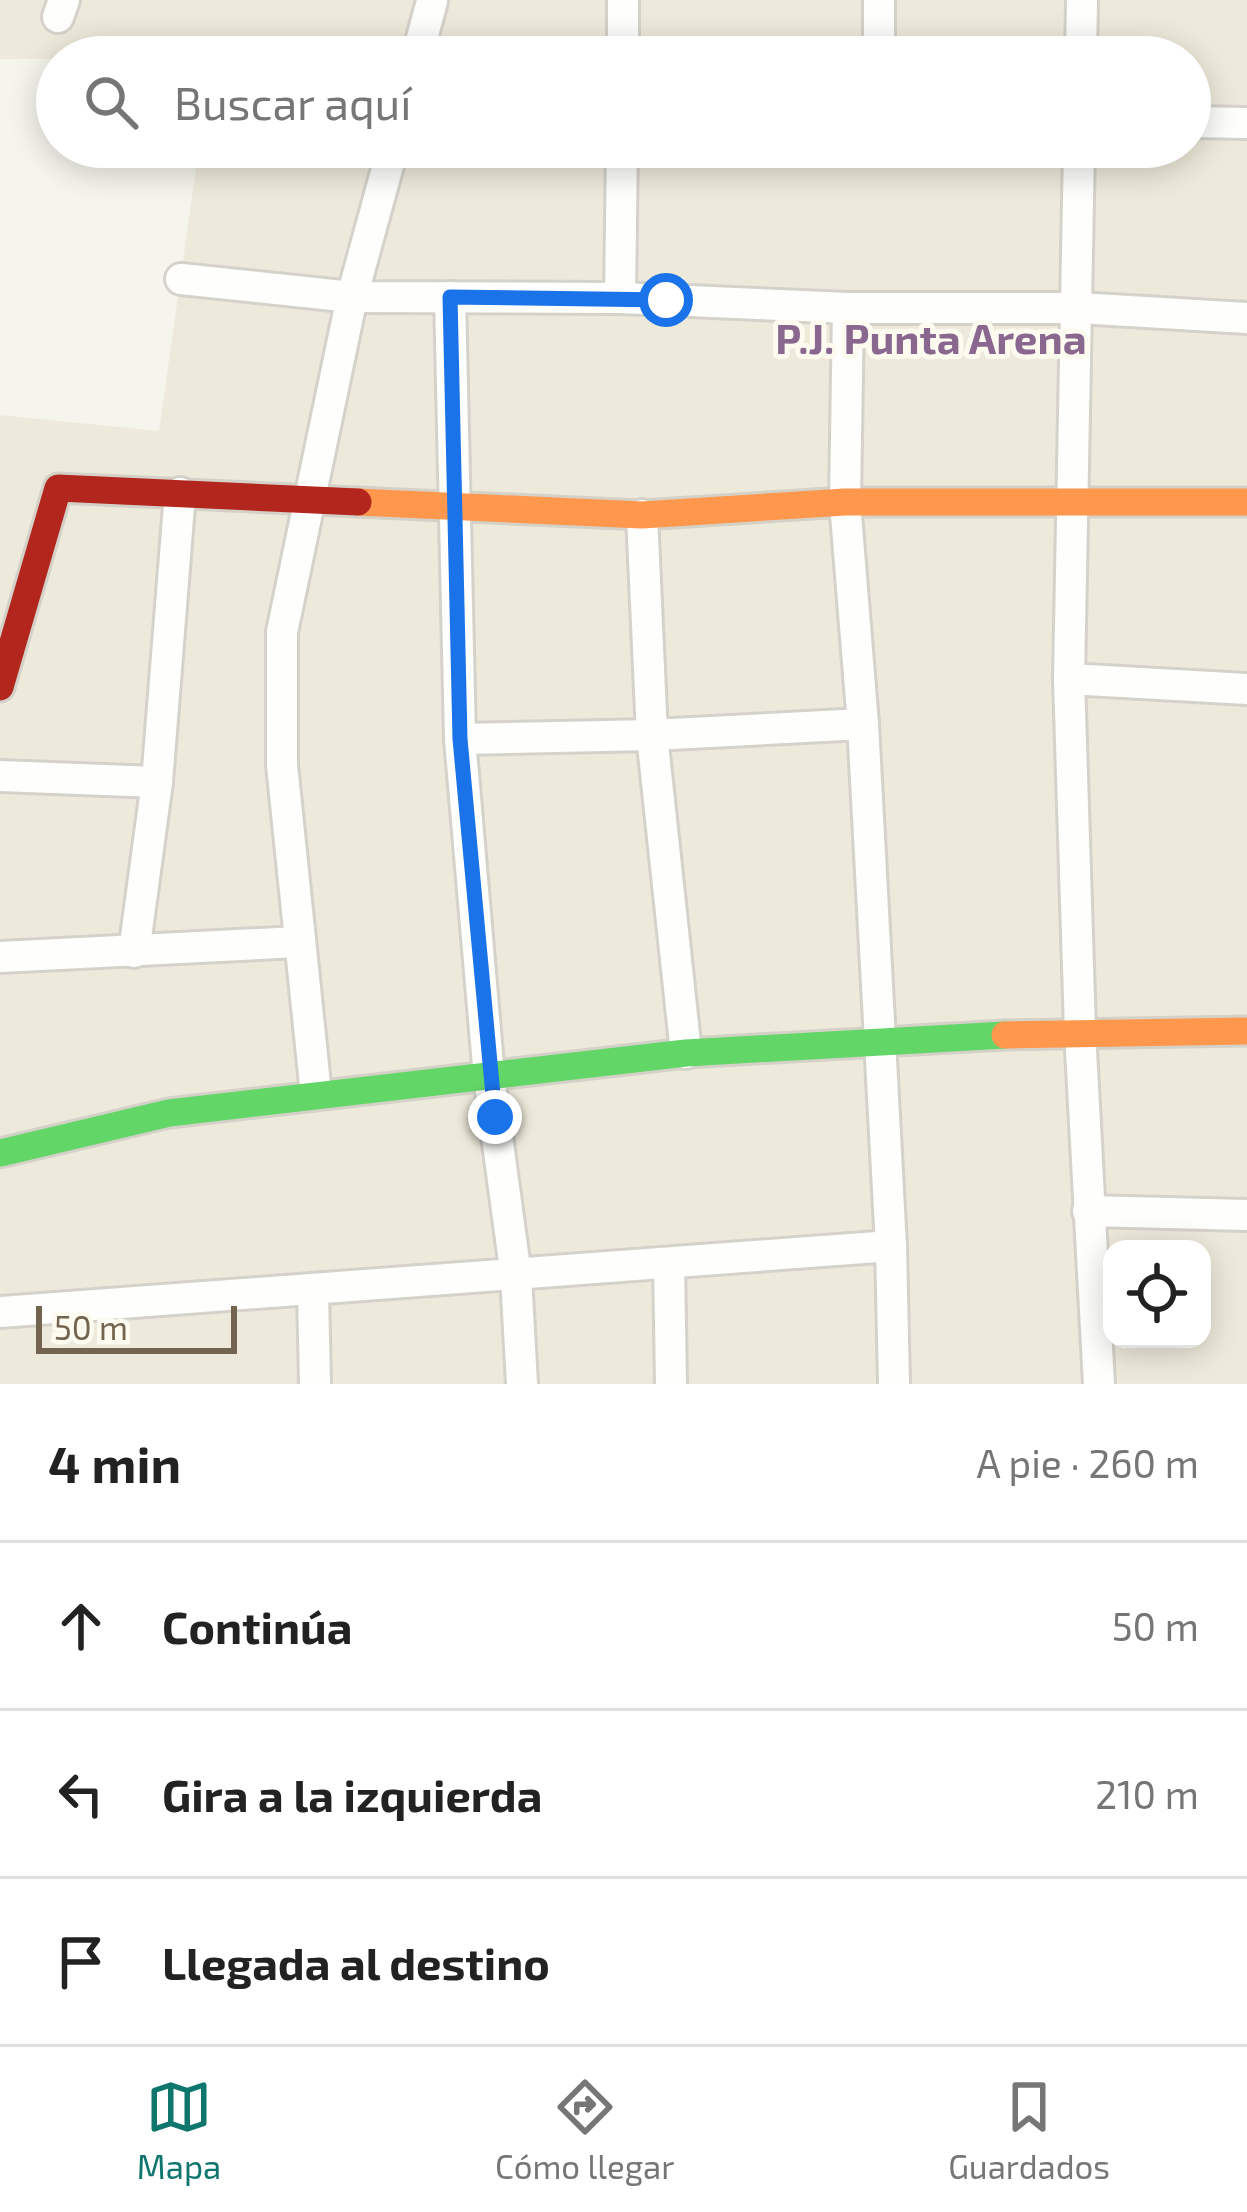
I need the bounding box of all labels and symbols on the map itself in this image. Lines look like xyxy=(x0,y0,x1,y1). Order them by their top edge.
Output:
route start xyxy=(639,273,693,327)
district label: P.J. Punta Arena xyxy=(775,312,1087,362)
route end xyxy=(468,1090,522,1144)
scale bar xyxy=(36,1300,237,1353)

